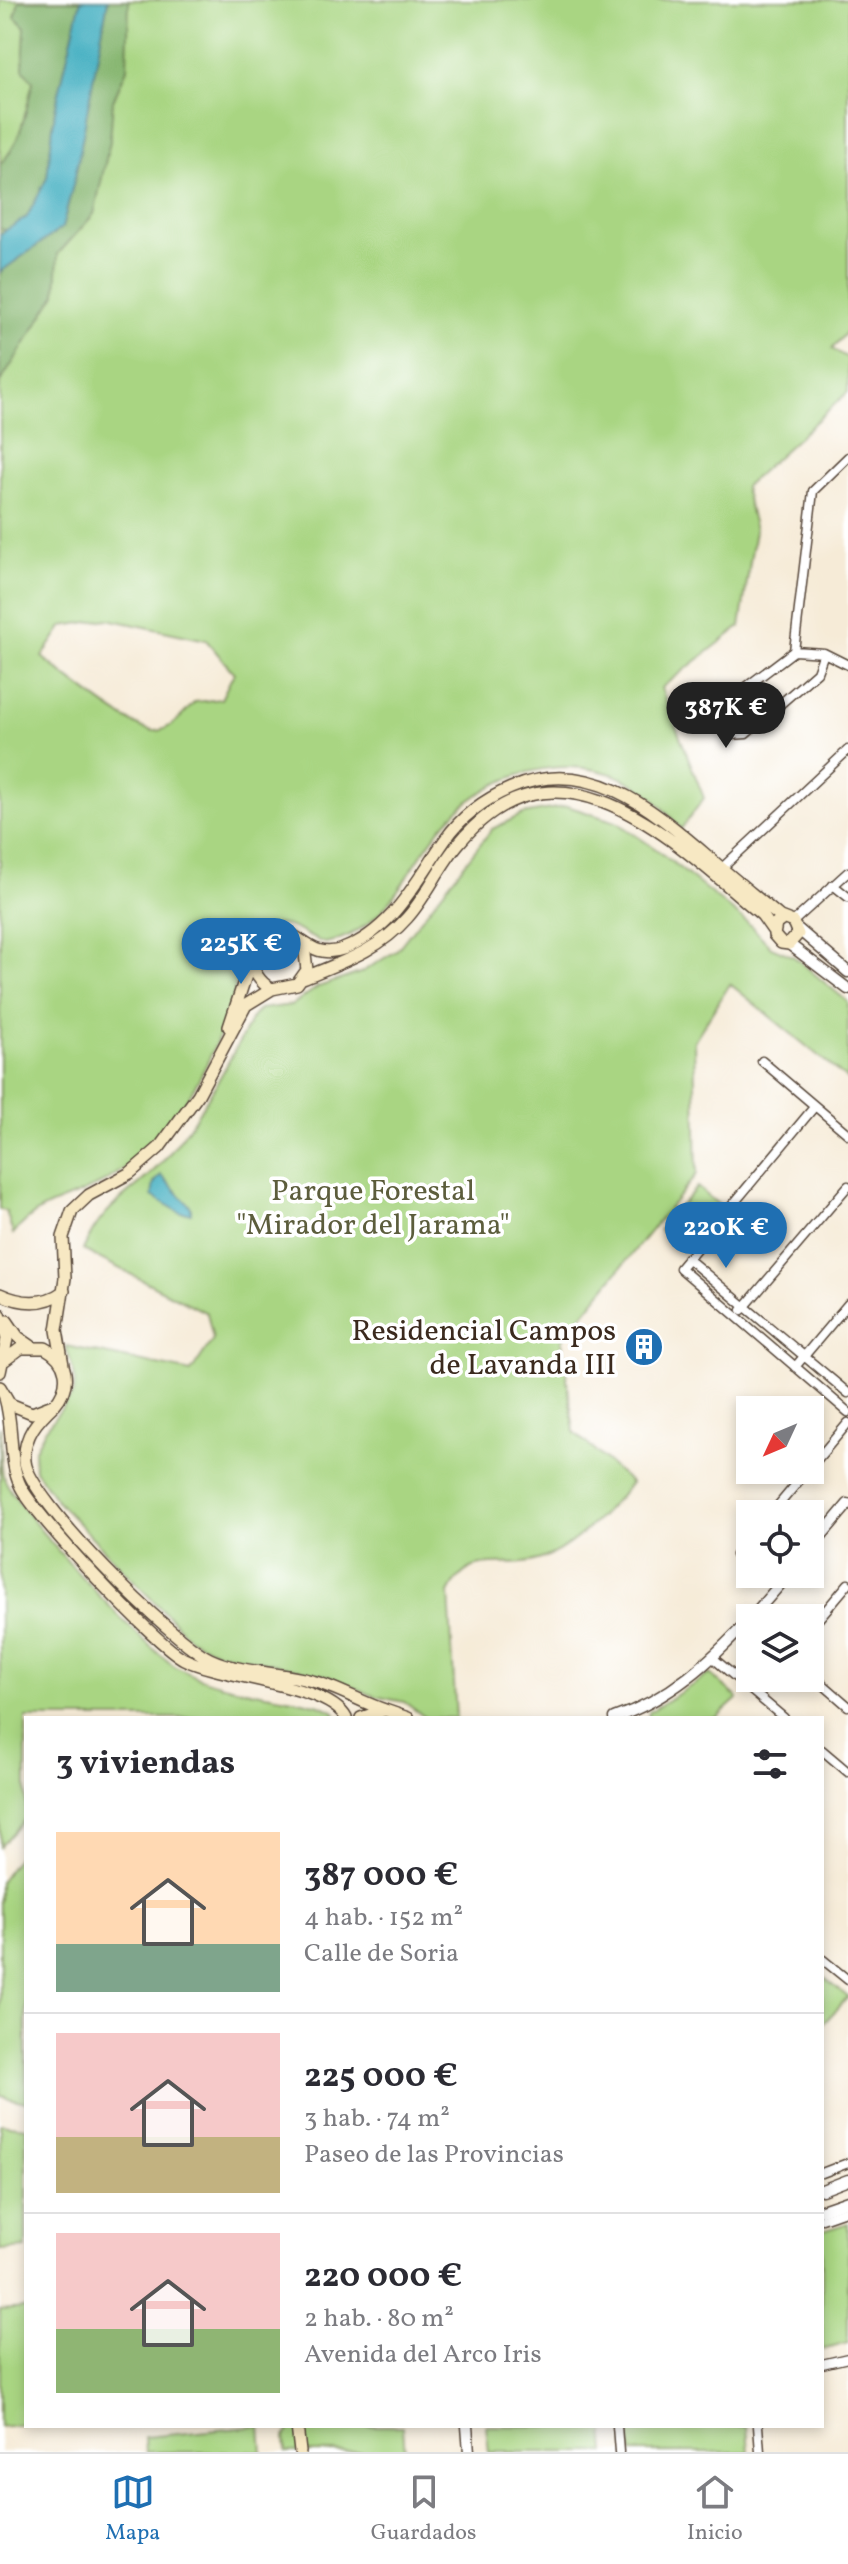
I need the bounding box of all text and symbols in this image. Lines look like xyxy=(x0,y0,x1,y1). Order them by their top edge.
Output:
pin: 387K € xyxy=(661,682,791,750)
text: 387K € xyxy=(684,690,768,726)
pin: 225K € xyxy=(176,918,306,986)
text: 225K € xyxy=(200,926,282,962)
park label: Parque Forestal "Mirador del Jarama" xyxy=(236,1171,510,1247)
pin: 220K € xyxy=(661,1202,791,1270)
text: 220K € xyxy=(683,1210,769,1246)
place label: Residencial Campos de Lavanda III xyxy=(352,1311,616,1387)
building icon: Residencial Campos de Lavanda III xyxy=(623,1326,665,1368)
north arrow xyxy=(736,1396,824,1484)
map controls xyxy=(736,1396,824,1692)
button: locate xyxy=(736,1500,824,1588)
button: layers xyxy=(736,1604,824,1692)
text: 3 viviendas xyxy=(56,1741,235,1788)
icon: filters xyxy=(748,1742,792,1786)
text: 387 000 € xyxy=(304,1853,458,1900)
icon: home xyxy=(120,1864,216,1960)
text: 4 hab. · 152 m² xyxy=(304,1900,463,1936)
text: Calle de Soria xyxy=(304,1936,459,1972)
text: 225 000 € xyxy=(304,2054,458,2101)
icon: home xyxy=(120,2065,216,2161)
text: 3 hab. · 74 m² xyxy=(304,2101,450,2137)
text: Paseo de las Provincias xyxy=(304,2137,564,2173)
text: 220 000 € xyxy=(304,2254,462,2301)
icon: home xyxy=(120,2265,216,2361)
text: 2 hab. · 80 m² xyxy=(304,2301,454,2337)
text: Avenida del Arco Iris xyxy=(304,2337,542,2373)
tab: Mapa xyxy=(105,2470,160,2549)
tab: Guardados xyxy=(371,2470,476,2549)
tab: Inicio xyxy=(687,2470,743,2549)

